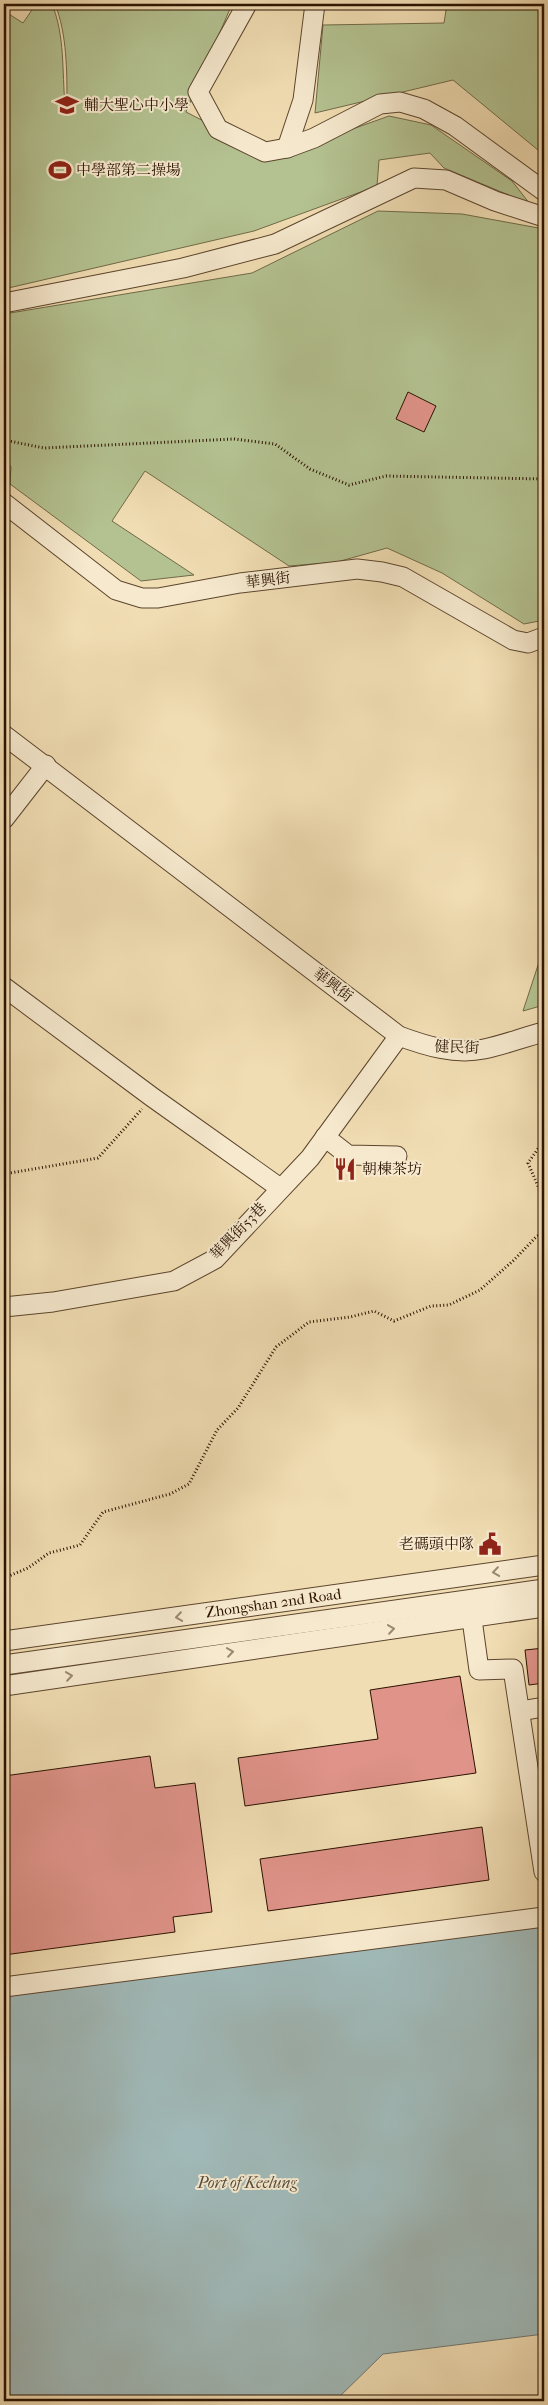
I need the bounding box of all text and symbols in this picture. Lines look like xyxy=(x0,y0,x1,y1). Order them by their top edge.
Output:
school or university icon: 輔大聖心中小學 xyxy=(54,92,80,118)
place label: 輔大聖心中小學 xyxy=(84,96,189,114)
sports icon: 中學部第二操場 xyxy=(47,157,73,183)
place label: 中學部第二操場 xyxy=(76,161,181,179)
street label: 華興街 xyxy=(245,568,291,592)
street label: 華興街 xyxy=(310,964,356,1006)
street label: 健民街 xyxy=(434,1037,480,1057)
restaurant icon: 朝棟茶坊 xyxy=(332,1156,358,1182)
place label: 朝棟茶坊 xyxy=(362,1160,422,1178)
street label: 華興街53巷 xyxy=(206,1199,270,1263)
public building icon: 老碼頭中隊 xyxy=(477,1531,503,1557)
place label: 老碼頭中隊 xyxy=(399,1535,474,1553)
one-way arrow xyxy=(492,1566,500,1577)
street label: Zhongshan 2nd Road xyxy=(204,1585,343,1622)
one-way arrow xyxy=(175,1611,183,1621)
one-way arrow xyxy=(387,1624,395,1635)
one-way arrow xyxy=(226,1648,235,1658)
one-way arrow xyxy=(66,1671,74,1682)
water label: Port of Keelung xyxy=(196,2173,297,2192)

